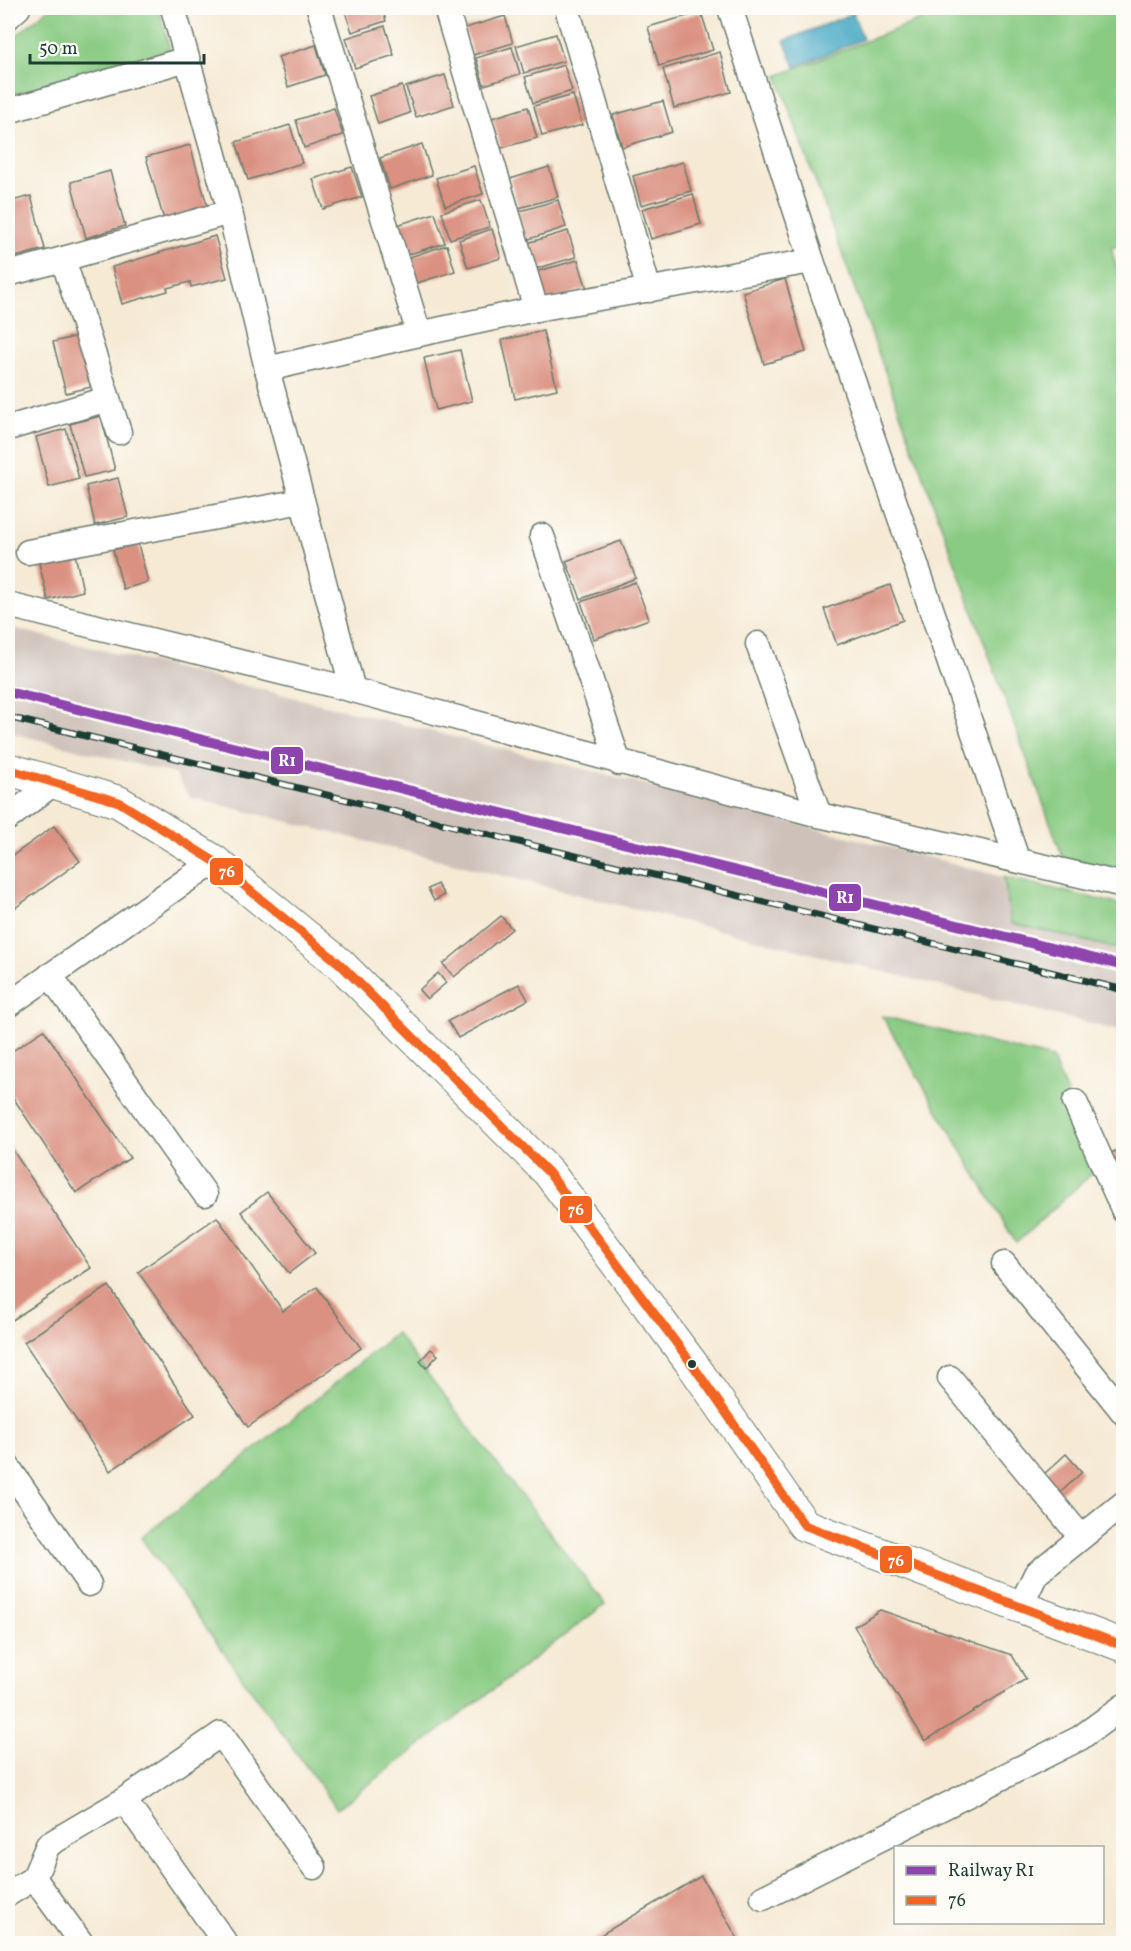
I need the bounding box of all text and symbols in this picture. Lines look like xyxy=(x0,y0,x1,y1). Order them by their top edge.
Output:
scale bar xyxy=(30,27,204,65)
text: 50 m xyxy=(39,37,78,62)
line badge: R1 xyxy=(270,746,304,775)
text: R1 xyxy=(278,751,296,773)
line badge: 76 xyxy=(209,857,244,886)
text: 76 xyxy=(219,862,235,884)
line badge: R1 xyxy=(828,883,862,912)
text: R1 xyxy=(836,888,854,910)
line badge: 76 xyxy=(559,1195,593,1224)
text: 76 xyxy=(568,1200,584,1222)
unlabelled marker xyxy=(686,1358,698,1370)
line badge: 76 xyxy=(879,1545,913,1574)
text: 76 xyxy=(888,1551,904,1573)
legend xyxy=(894,1846,1104,1924)
text: Railway R1 xyxy=(948,1859,1035,1884)
text: 76 xyxy=(948,1889,966,1914)

